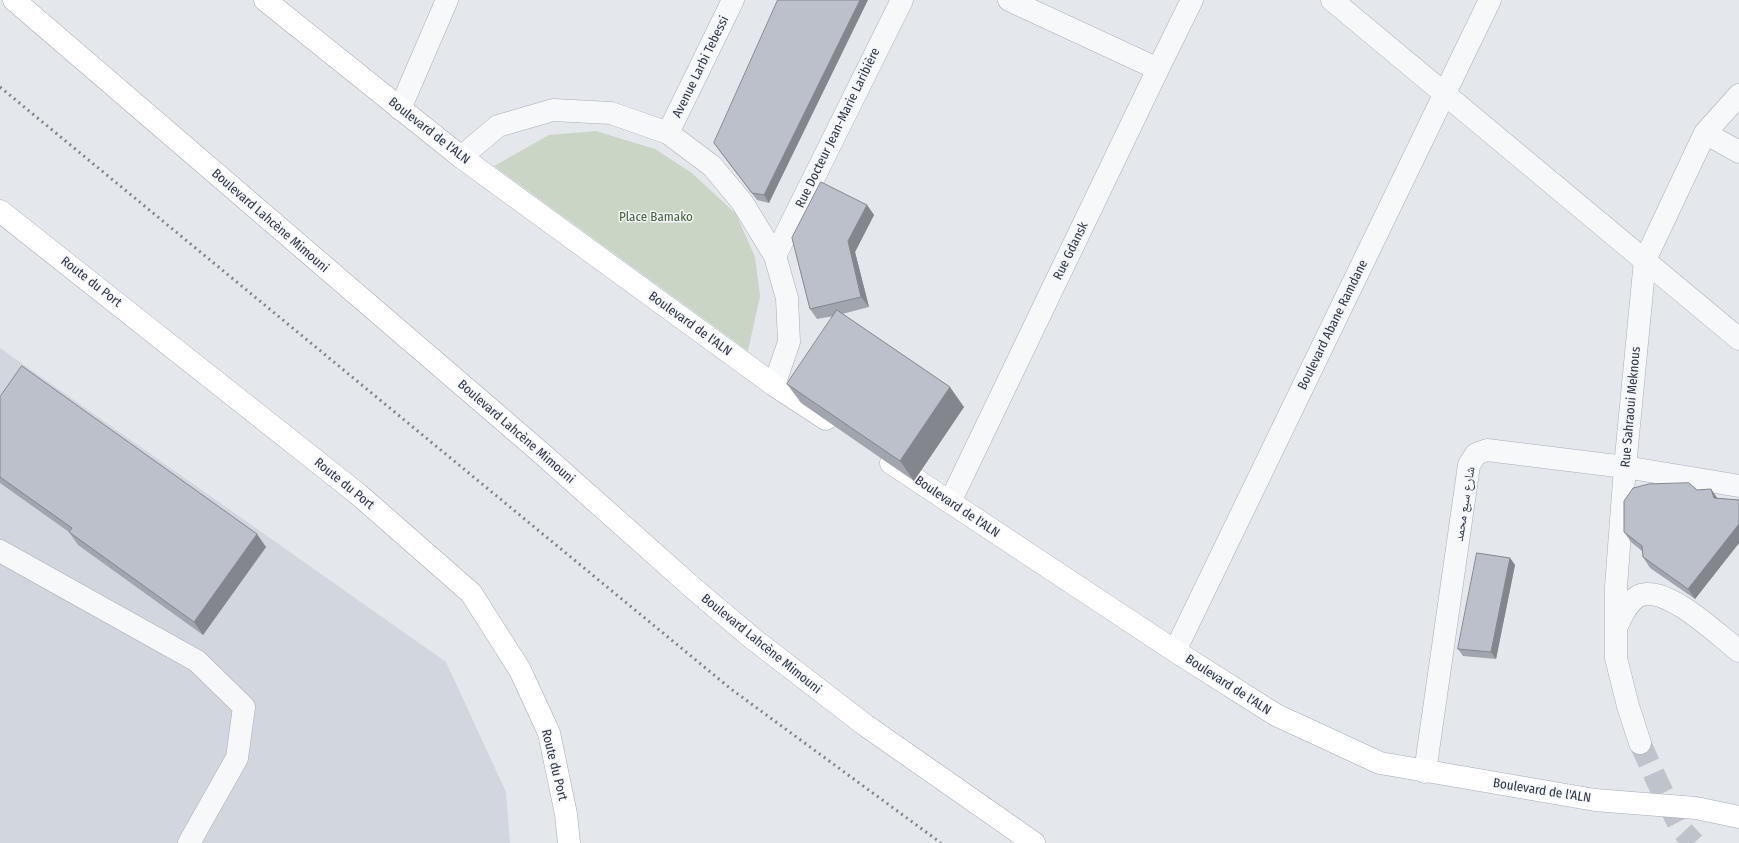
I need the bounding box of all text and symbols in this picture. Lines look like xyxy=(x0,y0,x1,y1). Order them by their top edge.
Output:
street label: Avenue Larbi Tebessi xyxy=(670,14,732,120)
street label: Rue Docteur Jean-Marie Laribière xyxy=(792,45,884,211)
street label: Boulevard de l'ALN xyxy=(385,94,473,168)
street label: Boulevard Lahcène Mimouni xyxy=(208,166,332,276)
park label: Place Bamako xyxy=(619,209,693,225)
street label: Rue Gdansk xyxy=(1050,219,1092,283)
street label: Route du Port xyxy=(57,253,125,311)
street label: Boulevard Abane Ramdane xyxy=(1295,257,1371,393)
street label: Boulevard de l'ALN xyxy=(645,289,735,359)
street label: Rue Sahraoui Meknous xyxy=(1618,346,1644,468)
street label: Boulevard Lahcène Mimouni xyxy=(454,377,578,487)
street label: Route du Port xyxy=(311,455,377,513)
street label: شارع سبع محمد xyxy=(1451,465,1479,543)
street label: Boulevard de l'ALN xyxy=(912,473,1002,541)
street label: Boulevard Lahcène Mimouni xyxy=(698,591,824,697)
street label: Boulevard de l'ALN xyxy=(1182,651,1274,719)
street label: Route du Port xyxy=(538,728,570,802)
street label: Boulevard de l'ALN xyxy=(1492,776,1592,806)

